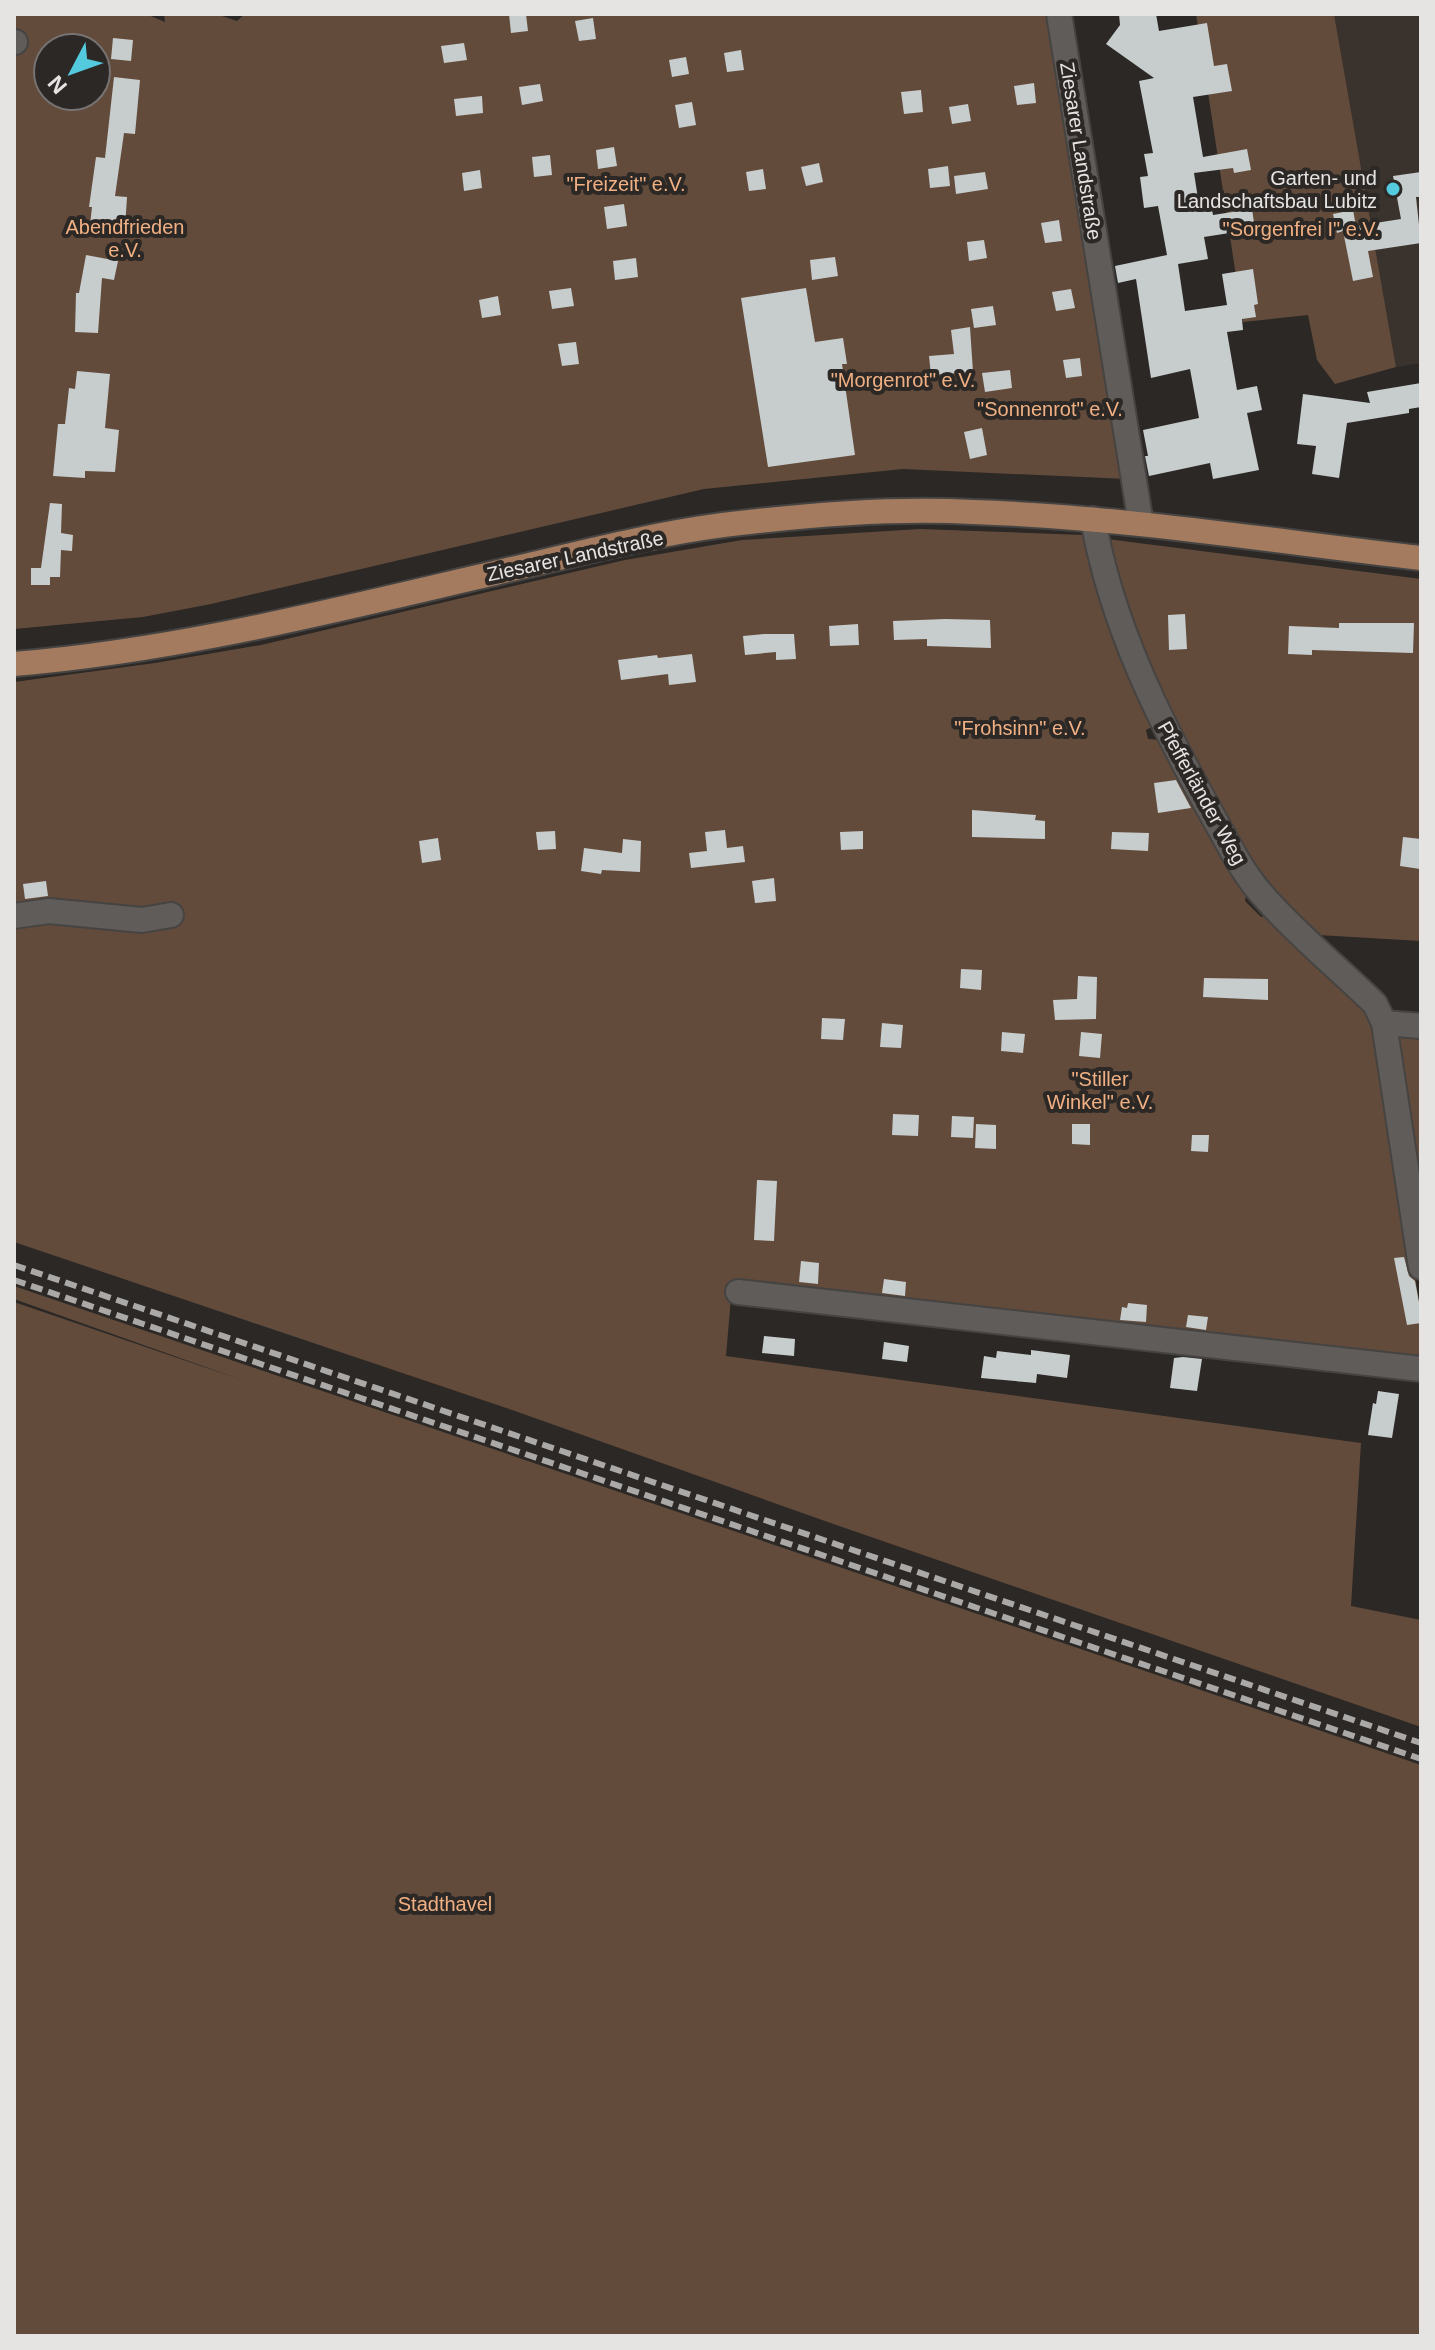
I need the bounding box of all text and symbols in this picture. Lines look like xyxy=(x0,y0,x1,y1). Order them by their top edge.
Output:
north arrow xyxy=(32,32,112,112)
street label: Ziesarer Landstraße xyxy=(1056,60,1106,242)
text: N xyxy=(43,71,72,99)
place label: Garten- und Landschaftsbau Lubitz xyxy=(1177,167,1377,212)
park label: "Freizeit" e.V. xyxy=(566,173,686,195)
marker: Garten- und Landschaftsbau Lubitz xyxy=(1384,180,1402,198)
park label: Abendfrieden e.V. xyxy=(66,216,184,261)
park label: "Sorgenfrei I" e.V. xyxy=(1223,218,1379,240)
park label: "Morgenrot" e.V. xyxy=(831,369,975,391)
park label: "Sonnenrot" e.V. xyxy=(977,398,1123,420)
street label: Ziesarer Landstraße xyxy=(485,527,665,585)
park label: "Frohsinn" e.V. xyxy=(954,717,1086,739)
street label: Pfefferländer Weg xyxy=(1153,717,1251,869)
park label: "Stiller Winkel" e.V. xyxy=(1047,1068,1153,1113)
park label: Stadthavel xyxy=(398,1893,492,1915)

